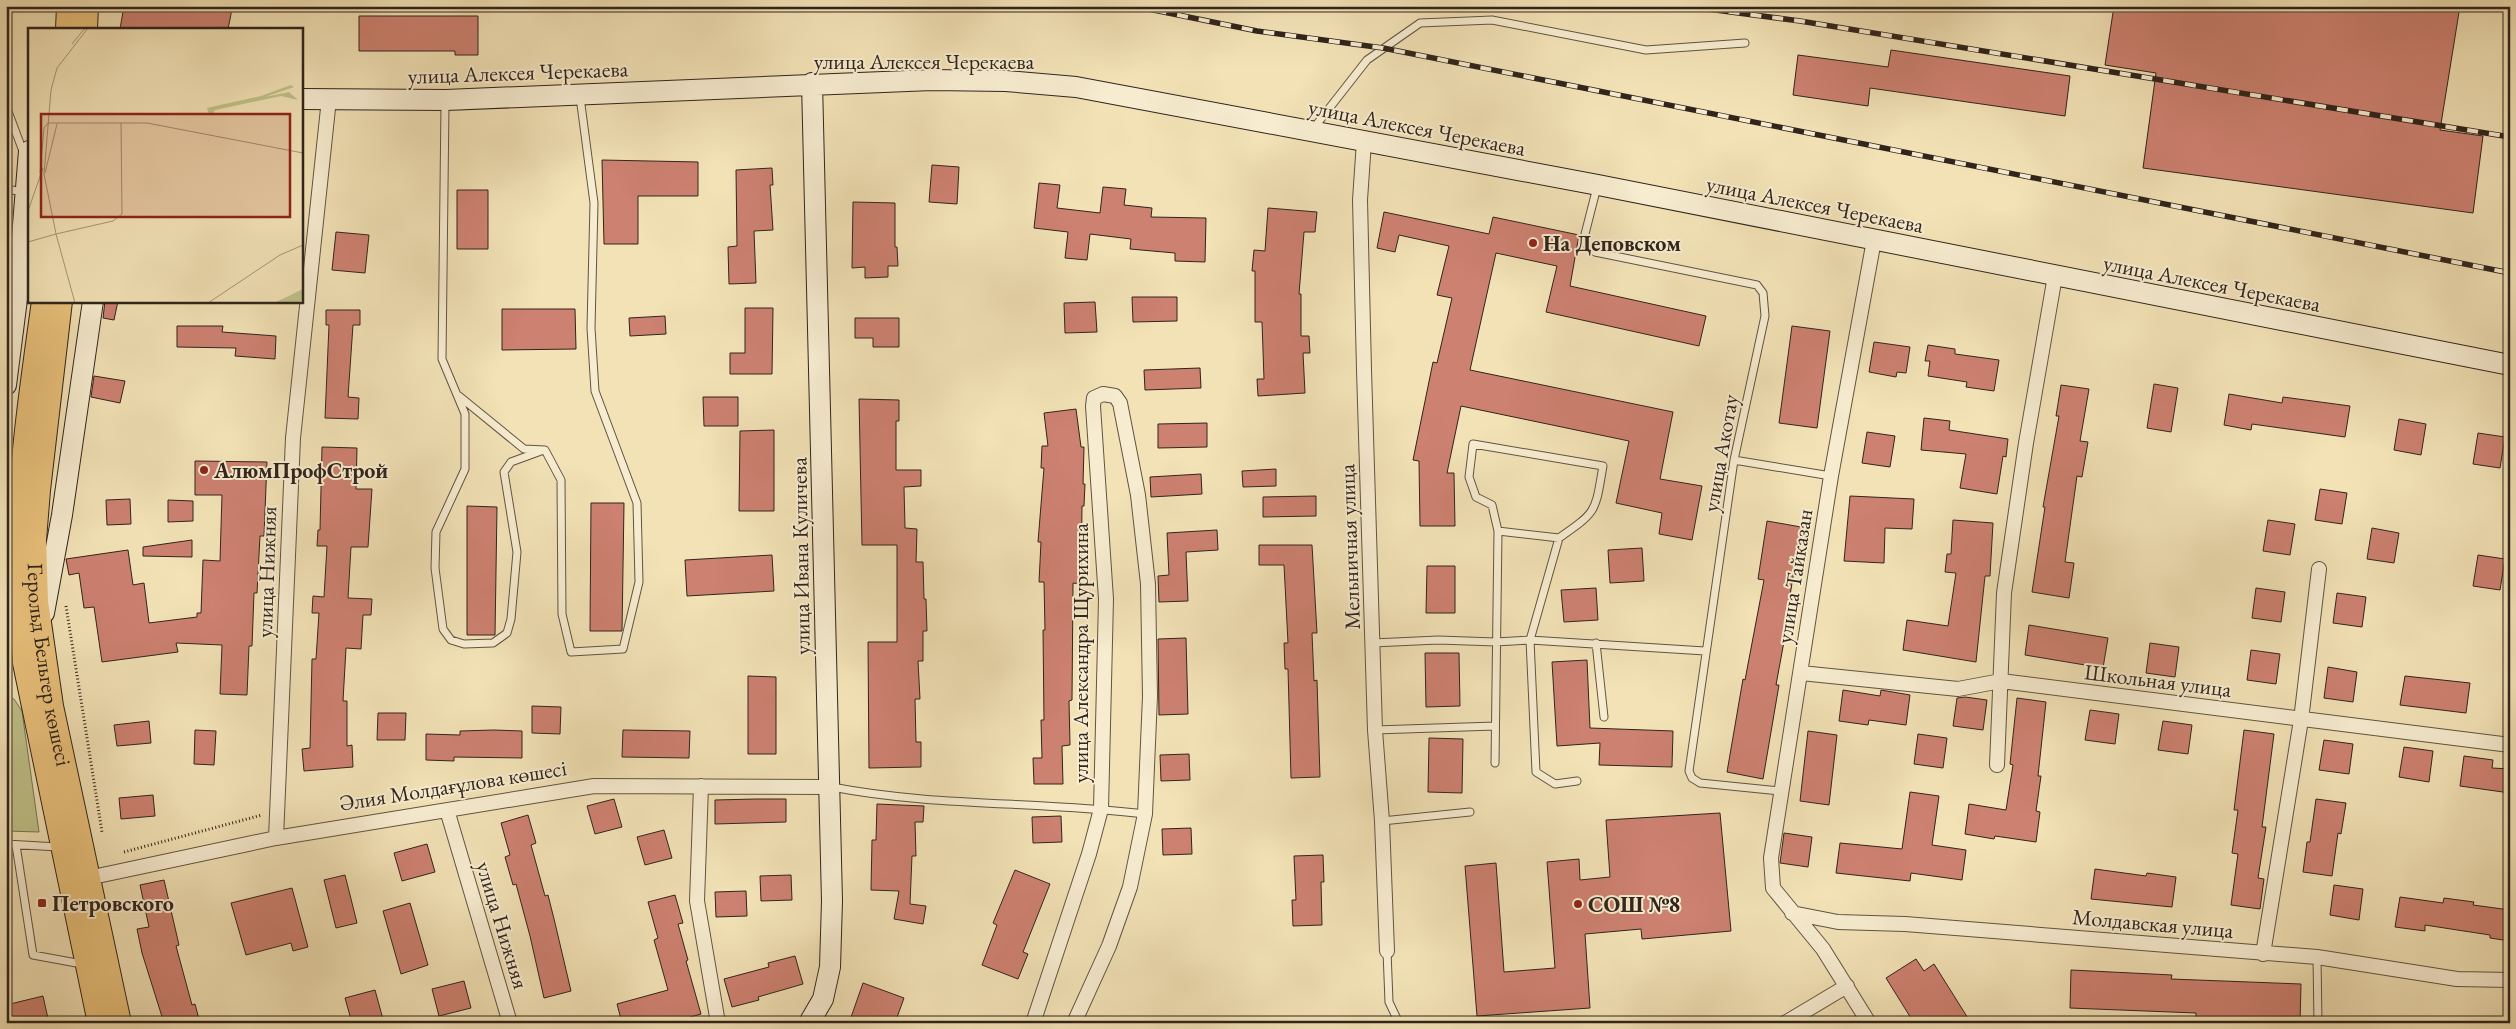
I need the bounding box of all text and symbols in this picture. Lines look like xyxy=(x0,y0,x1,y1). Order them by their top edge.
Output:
inset map xyxy=(28,28,302,302)
street label: улица Алексея Черекаева xyxy=(814,47,1035,76)
street label: улица Алексея Черекаева xyxy=(407,54,629,91)
street label: улица Алексея Черекаева xyxy=(1306,92,1528,163)
street label: улица Алексея Черекаева xyxy=(1704,169,1926,240)
place label: На Деповском xyxy=(1543,229,1681,258)
marker: На Деповском xyxy=(1527,237,1539,249)
street label: улица Алексея Черекаева xyxy=(2101,248,2323,319)
street label: улица Акотау xyxy=(1696,392,1745,514)
place label: АлюмПрофСтрой xyxy=(213,456,388,485)
street label: улица Ивана Куличева xyxy=(784,457,817,655)
street label: Мельничная улица xyxy=(1332,463,1367,630)
marker: АлюмПрофСтрой xyxy=(198,464,210,476)
street label: улица Нижняя xyxy=(250,506,283,638)
street label: улица Тайказан xyxy=(1770,507,1819,646)
street label: улица Александра Щурихина xyxy=(1066,523,1095,783)
street label: Герольд Бельгер көшесі xyxy=(21,563,78,769)
street label: Школьная улица xyxy=(2083,657,2233,704)
street label: Әлия Молдағұлова көшесі xyxy=(338,753,569,818)
street label: улица Нижняя xyxy=(469,858,536,993)
place label: Петровского xyxy=(52,889,174,918)
place label: СОШ №8 xyxy=(1588,890,1680,919)
marker: Петровского xyxy=(36,897,48,909)
marker: СОШ №8 xyxy=(1572,898,1584,910)
street label: Молдавская улица xyxy=(2071,902,2235,945)

